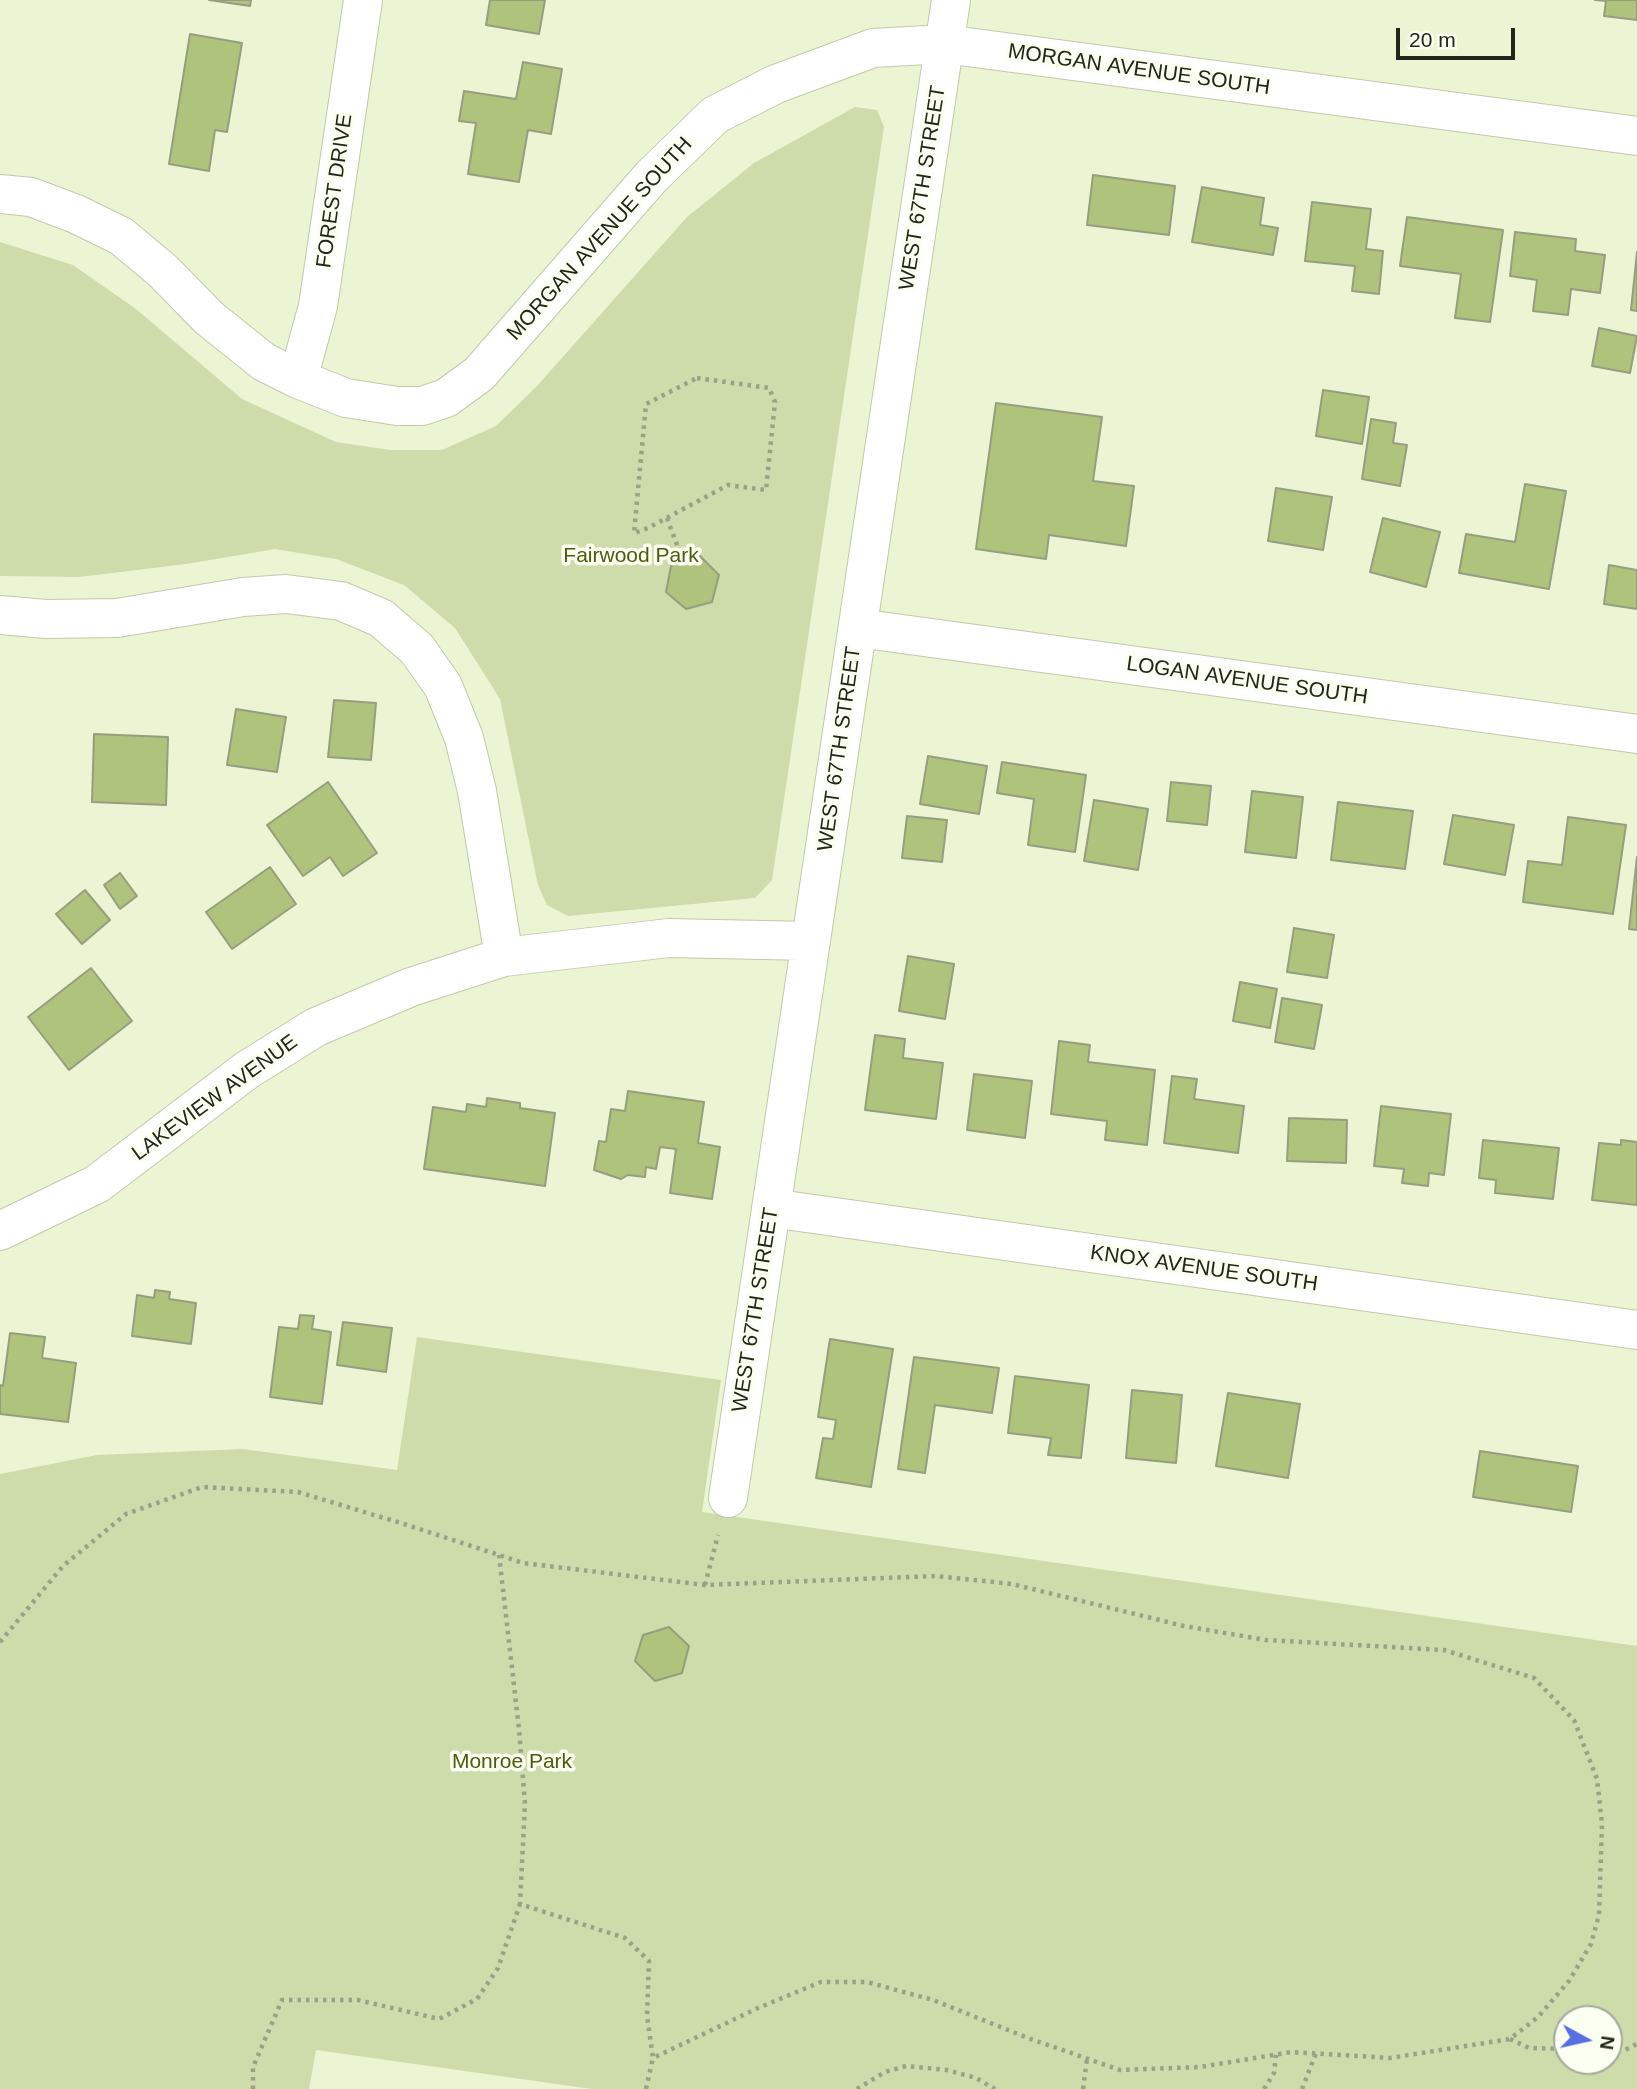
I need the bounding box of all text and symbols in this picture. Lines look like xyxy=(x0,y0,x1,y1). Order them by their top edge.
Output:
scale bar xyxy=(1399,14,1518,58)
text: 20 m xyxy=(1409,28,1456,51)
street label: MORGAN AVENUE SOUTH xyxy=(1006,39,1272,101)
street label: WEST 67TH STREET xyxy=(894,84,952,292)
street label: FOREST DRIVE xyxy=(312,112,358,270)
street label: MORGAN AVENUE SOUTH xyxy=(502,132,698,346)
park label: Fairwood Park xyxy=(563,543,699,569)
street label: WEST 67TH STREET xyxy=(813,645,867,853)
street label: LOGAN AVENUE SOUTH xyxy=(1125,652,1369,710)
street label: LAKEVIEW AVENUE xyxy=(128,1030,302,1166)
street label: WEST 67TH STREET xyxy=(727,1206,785,1414)
street label: KNOX AVENUE SOUTH xyxy=(1089,1241,1319,1297)
park label: Monroe Park xyxy=(452,1749,572,1775)
north arrow xyxy=(1553,2005,1623,2075)
text: N xyxy=(1596,2034,1619,2051)

